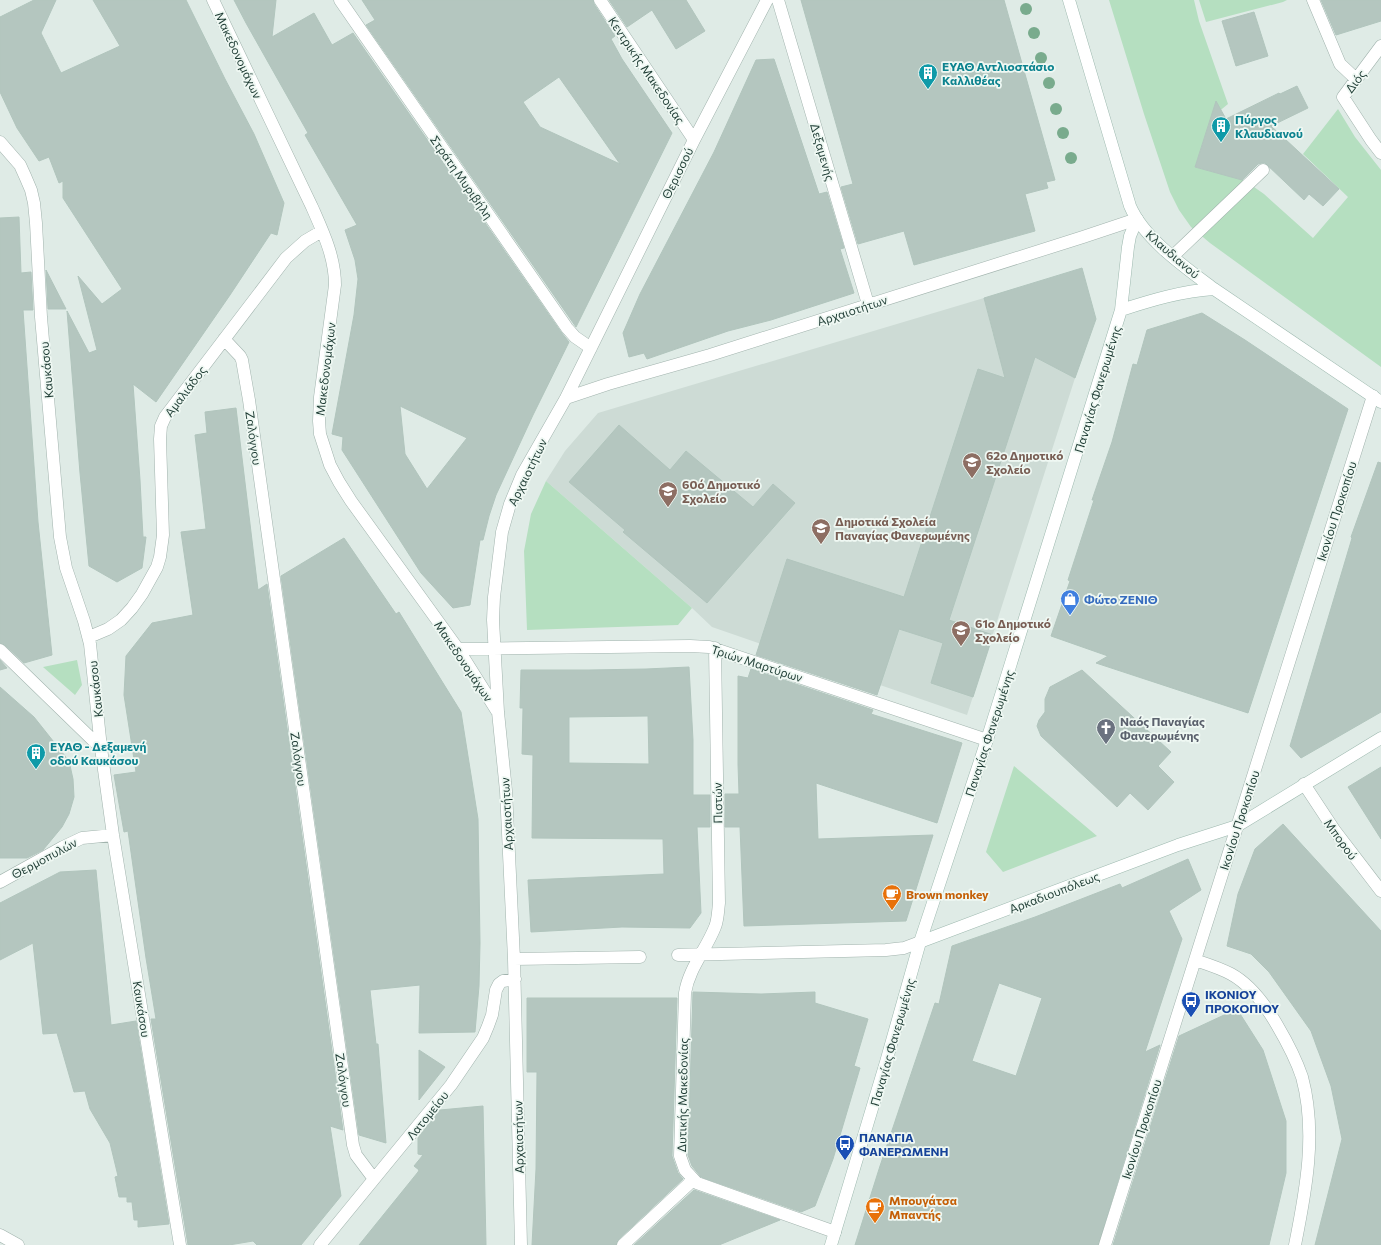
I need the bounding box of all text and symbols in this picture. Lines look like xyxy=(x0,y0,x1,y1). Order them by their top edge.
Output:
street label: Μακεδονομάχων xyxy=(213,9,265,101)
street label: Κεντρικής Μακεδονίας xyxy=(606,14,688,126)
place label: ΕΥΑΘ Αντλιοστάσιο Καλλιθέας xyxy=(942,59,1054,87)
building icon: ΕΥΑΘ Αντλιοστάσιο Καλλιθέας xyxy=(917,62,939,90)
street label: Διός xyxy=(1342,67,1368,95)
place label: Πύργος Κλαυδιανού xyxy=(1235,112,1303,140)
building icon: Πύργος Κλαυδιανού xyxy=(1210,115,1232,143)
street label: Δεξαμενής xyxy=(808,122,838,183)
street label: Στράτη Μυριβήλη xyxy=(428,133,496,221)
street label: Θερισσού xyxy=(659,145,696,201)
street label: Κλαυδιανού xyxy=(1143,227,1203,281)
street label: Αρχαιοτήτων xyxy=(815,292,889,328)
street label: Μακεδονομάχων xyxy=(312,321,338,417)
street label: Παναγίας Φανερωμένης xyxy=(1071,324,1123,454)
street label: Καυκάσου xyxy=(37,341,55,399)
street label: Αμαλιάδος xyxy=(161,363,209,419)
street label: Ζαλόγγου xyxy=(243,410,265,466)
street label: Αρχαιοτήτων xyxy=(505,436,549,508)
place label: 62ο Δημοτικό Σχολείο xyxy=(986,448,1063,476)
school or university icon: 62ο Δημοτικό Σχολείο xyxy=(961,451,983,479)
street label: Ικονίου Προκοπίου xyxy=(1313,459,1359,563)
place label: 60ό Δημοτικό Σχολείο xyxy=(682,477,761,505)
school or university icon: 60ό Δημοτικό Σχολείο xyxy=(657,480,679,508)
place label: Δημοτικά Σχολεία Παναγίας Φανερωμένης xyxy=(835,514,970,542)
school or university icon: Δημοτικά Σχολεία Παναγίας Φανερωμένης xyxy=(810,517,832,545)
shop icon: Φώτο ΖΕΝΙΘ xyxy=(1059,588,1081,616)
place label: Φώτο ΖΕΝΙΘ xyxy=(1084,592,1158,606)
place label: 61ο Δημοτικό Σχολείο xyxy=(975,616,1051,644)
street label: Μακεδονομάχων xyxy=(432,618,496,704)
school or university icon: 61ο Δημοτικό Σχολείο xyxy=(950,619,972,647)
street label: Τριών Μαρτύρων xyxy=(710,642,804,684)
street label: Καυκάσου xyxy=(85,660,105,718)
street label: Παναγίας Φανερωμένης xyxy=(962,668,1016,798)
place label: Ναός Παναγίας Φανερωμένης xyxy=(1120,714,1205,742)
church icon: Ναός Παναγίας Φανερωμένης xyxy=(1095,717,1117,745)
street label: Ζαλόγγου xyxy=(288,731,310,787)
place label: ΕΥΑΘ - Δεξαμενή οδού Καυκάσου xyxy=(50,739,147,767)
building icon: ΕΥΑΘ - Δεξαμενή οδού Καυκάσου xyxy=(25,742,47,770)
street label: Ικονίου Προκοπίου xyxy=(1216,768,1262,872)
street label: Αρχαιοτήτων xyxy=(497,777,515,851)
street label: Πιστών xyxy=(710,782,724,824)
street label: Μπορού xyxy=(1322,816,1361,862)
street label: Θερμοπυλών xyxy=(9,835,79,881)
street label: Αρκαδιουπόλεως xyxy=(1007,868,1101,916)
cafe icon: Brown monkey xyxy=(881,883,903,911)
place label: Brown monkey xyxy=(906,887,989,901)
street label: Παναγίας Φανερωμένης xyxy=(867,976,917,1108)
street label: Καυκάσου xyxy=(131,980,153,1038)
place label: ΙΚΟΝΙΟΥ ΠΡΟΚΟΠΙΟΥ xyxy=(1205,987,1279,1015)
bus stop icon: ΙΚΟΝΙΟΥ ΠΡΟΚΟΠΙΟΥ xyxy=(1180,990,1202,1018)
street label: Δυτικής Μακεδονίας xyxy=(674,1038,690,1152)
street label: Ζαλόγγου xyxy=(333,1052,355,1108)
street label: Ικονίου Προκοπίου xyxy=(1118,1077,1164,1181)
street label: Λατομείου xyxy=(403,1088,451,1142)
street label: Αρχαιοτήτων xyxy=(510,1100,526,1174)
place label: ΠΑΝΑΓΙΑ ΦΑΝΕΡΩΜΕΝΗ xyxy=(859,1130,949,1158)
bus stop icon: ΠΑΝΑΓΙΑ ΦΑΝΕΡΩΜΕΝΗ xyxy=(834,1133,856,1161)
place label: Μπουγάτσα Μπαντής xyxy=(889,1193,957,1221)
cafe icon: Μπουγάτσα Μπαντής xyxy=(864,1196,886,1224)

